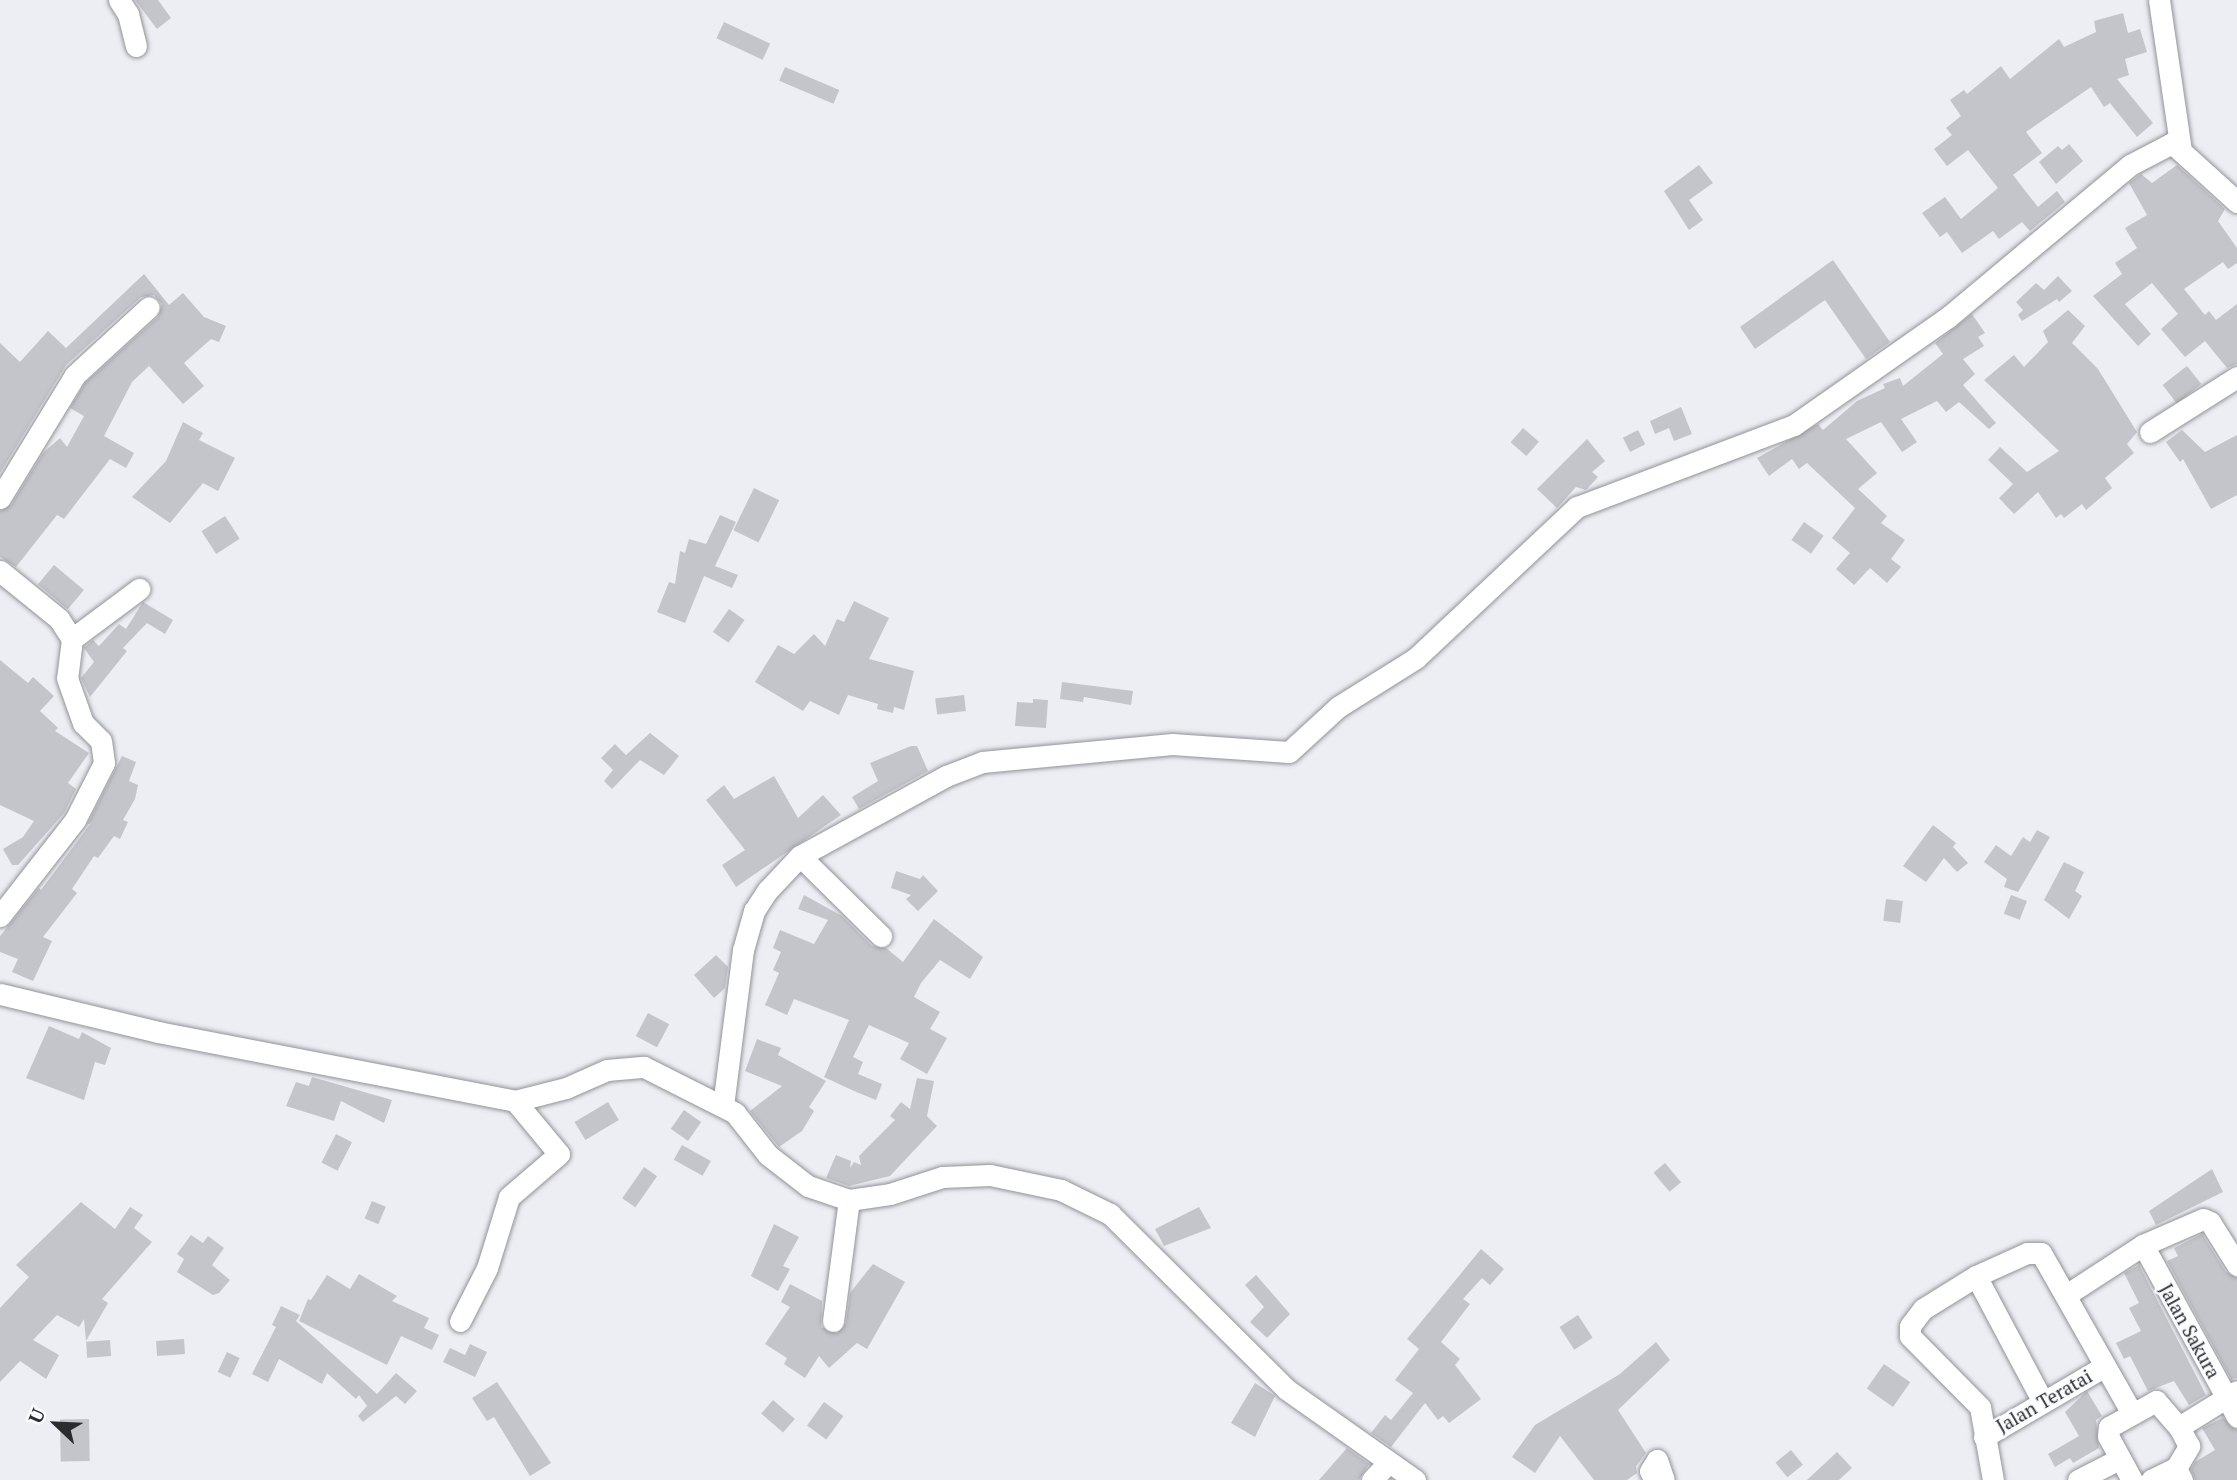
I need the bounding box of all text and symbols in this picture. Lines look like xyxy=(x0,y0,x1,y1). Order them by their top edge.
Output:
street label: Jalan Sakura xyxy=(2155,1280,2225,1382)
street label: Jalan Teratai xyxy=(1992,1364,2096,1438)
north arrow xyxy=(21,1389,91,1459)
text: U xyxy=(22,1404,50,1427)

